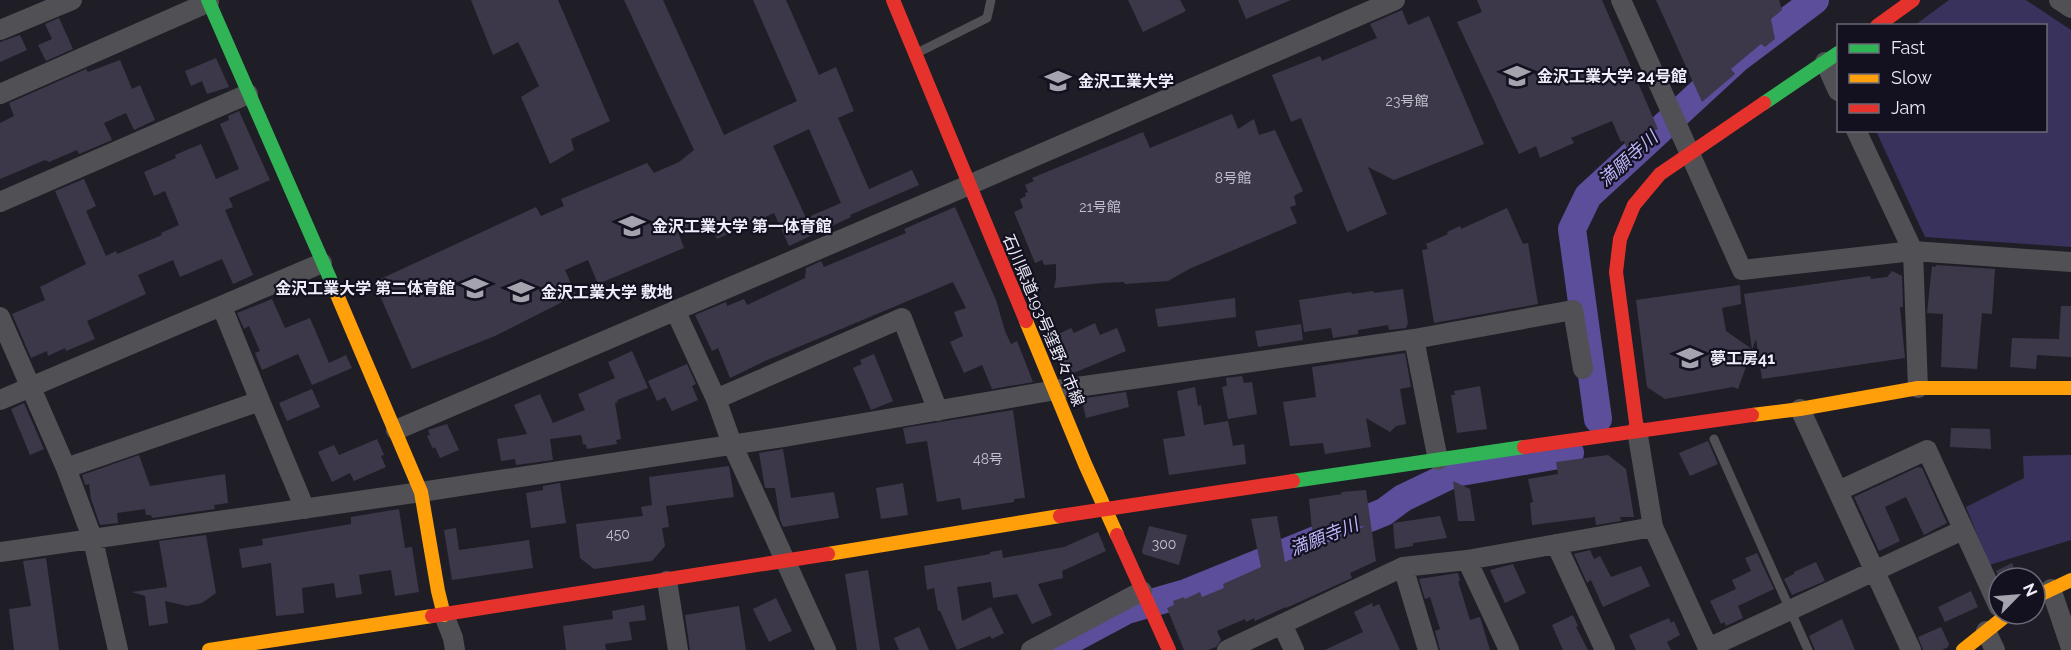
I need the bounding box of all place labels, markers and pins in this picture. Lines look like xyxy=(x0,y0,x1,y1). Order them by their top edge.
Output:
school or university icon: 金沢工業大学 24号館 xyxy=(1502,61,1532,91)
school or university icon: 金沢工業大学 xyxy=(1043,66,1073,96)
place label: 金沢工業大学 24号館 xyxy=(1537,67,1687,86)
place label: 金沢工業大学 xyxy=(1078,72,1174,91)
school or university icon: 金沢工業大学 第一体育館 xyxy=(617,211,647,241)
place label: 金沢工業大学 第一体育館 xyxy=(652,217,832,236)
school or university icon: 金沢工業大学 第二体育館 xyxy=(460,273,490,303)
school or university icon: 金沢工業大学 敷地 xyxy=(506,277,536,307)
place label: 金沢工業大学 第二体育館 xyxy=(275,279,455,298)
place label: 金沢工業大学 敷地 xyxy=(541,283,673,302)
school or university icon: 夢工房41 xyxy=(1675,343,1705,373)
place label: 夢工房41 xyxy=(1710,349,1775,368)

